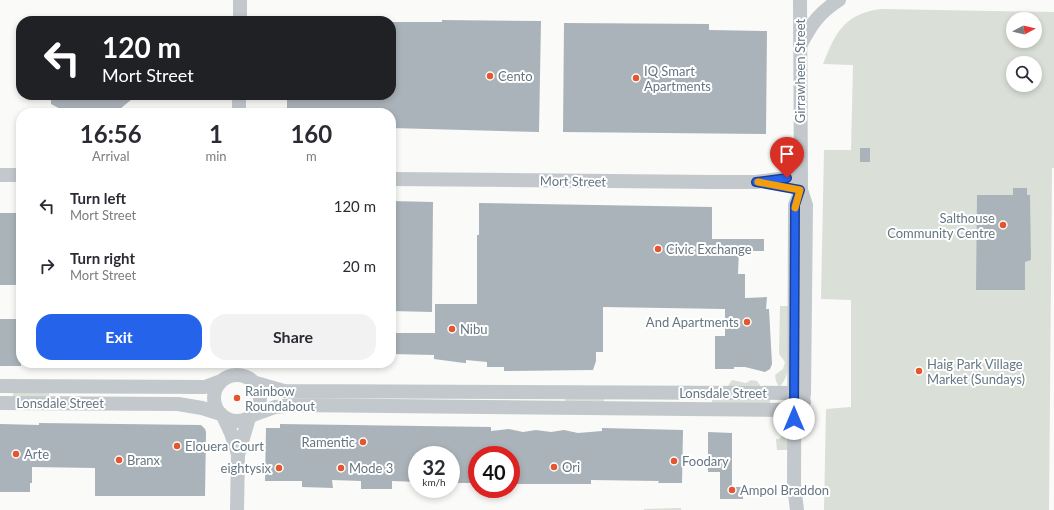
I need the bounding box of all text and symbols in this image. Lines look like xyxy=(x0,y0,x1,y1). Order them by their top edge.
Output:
north arrow xyxy=(1006,12,1042,48)
map controls xyxy=(1006,12,1042,92)
street label: Girrawheen Street xyxy=(792,18,808,123)
text: 120 m xyxy=(102,30,181,64)
icon: left xyxy=(36,32,88,84)
button: search xyxy=(1006,56,1042,92)
place label: IQ Smart Apartments xyxy=(644,63,711,94)
text: Mort Street xyxy=(102,64,194,86)
place label: Cento xyxy=(498,68,533,84)
marker: Cento xyxy=(485,71,495,81)
marker: IQ Smart Apartments xyxy=(631,73,641,83)
text: 16:56 xyxy=(80,119,142,148)
text: 1 xyxy=(209,119,223,148)
text: 160 xyxy=(290,119,332,148)
pin xyxy=(770,137,804,178)
icon: arrive xyxy=(776,143,798,165)
text: Arrival xyxy=(92,148,129,164)
text: min xyxy=(206,148,227,164)
text: m xyxy=(306,148,317,164)
street label: Mort Street xyxy=(540,172,607,190)
text: Turn left xyxy=(70,189,126,207)
icon: left xyxy=(36,195,58,217)
text: 120 m xyxy=(334,197,376,215)
text: Mort Street xyxy=(70,207,136,223)
place label: Salthouse Community Centre xyxy=(887,210,995,241)
marker: Salthouse Community Centre xyxy=(998,220,1008,230)
place label: Civic Exchange xyxy=(666,241,752,257)
marker: Civic Exchange xyxy=(653,244,663,254)
text: Turn right xyxy=(70,249,135,267)
icon: right xyxy=(36,255,58,277)
text: 20 m xyxy=(342,257,376,275)
text: Mort Street xyxy=(70,267,136,283)
button: Exit xyxy=(36,314,202,360)
button: Share xyxy=(210,314,376,360)
place label: And Apartments xyxy=(646,314,739,330)
marker: And Apartments xyxy=(742,317,752,327)
place label: Nibu xyxy=(460,321,487,337)
marker: Nibu xyxy=(447,324,457,334)
place label: Haig Park Village Market (Sundays) xyxy=(927,356,1025,387)
marker: Haig Park Village Market (Sundays) xyxy=(914,366,924,376)
place label: Rainbow Roundabout xyxy=(245,383,315,414)
street label: Lonsdale Street xyxy=(679,385,767,401)
marker: Rainbow Roundabout xyxy=(232,393,242,403)
street label: Lonsdale Street xyxy=(16,395,104,411)
position arrow xyxy=(773,398,815,440)
place label: Ramentic xyxy=(302,434,355,450)
marker: Ramentic xyxy=(358,437,368,447)
place label: Elouera Court xyxy=(185,438,264,454)
marker: Elouera Court xyxy=(172,441,182,451)
place label: Arte xyxy=(24,446,49,462)
speed limit sign: 40 xyxy=(468,446,520,498)
marker: Arte xyxy=(11,449,21,459)
place label: Branx xyxy=(127,452,161,468)
place label: Foodary xyxy=(682,453,729,469)
marker: Branx xyxy=(114,455,124,465)
text: 32 xyxy=(422,455,446,479)
marker: Foodary xyxy=(669,456,679,466)
place label: Ori xyxy=(562,459,580,475)
place label: eightysix xyxy=(221,460,272,476)
place label: Mode 3 xyxy=(349,460,393,476)
marker: Ori xyxy=(549,462,559,472)
marker: eightysix xyxy=(274,463,284,473)
marker: Mode 3 xyxy=(336,463,346,473)
text: km/h xyxy=(422,476,446,488)
place label: Ampol Braddon xyxy=(740,482,829,498)
marker: Ampol Braddon xyxy=(727,485,737,495)

